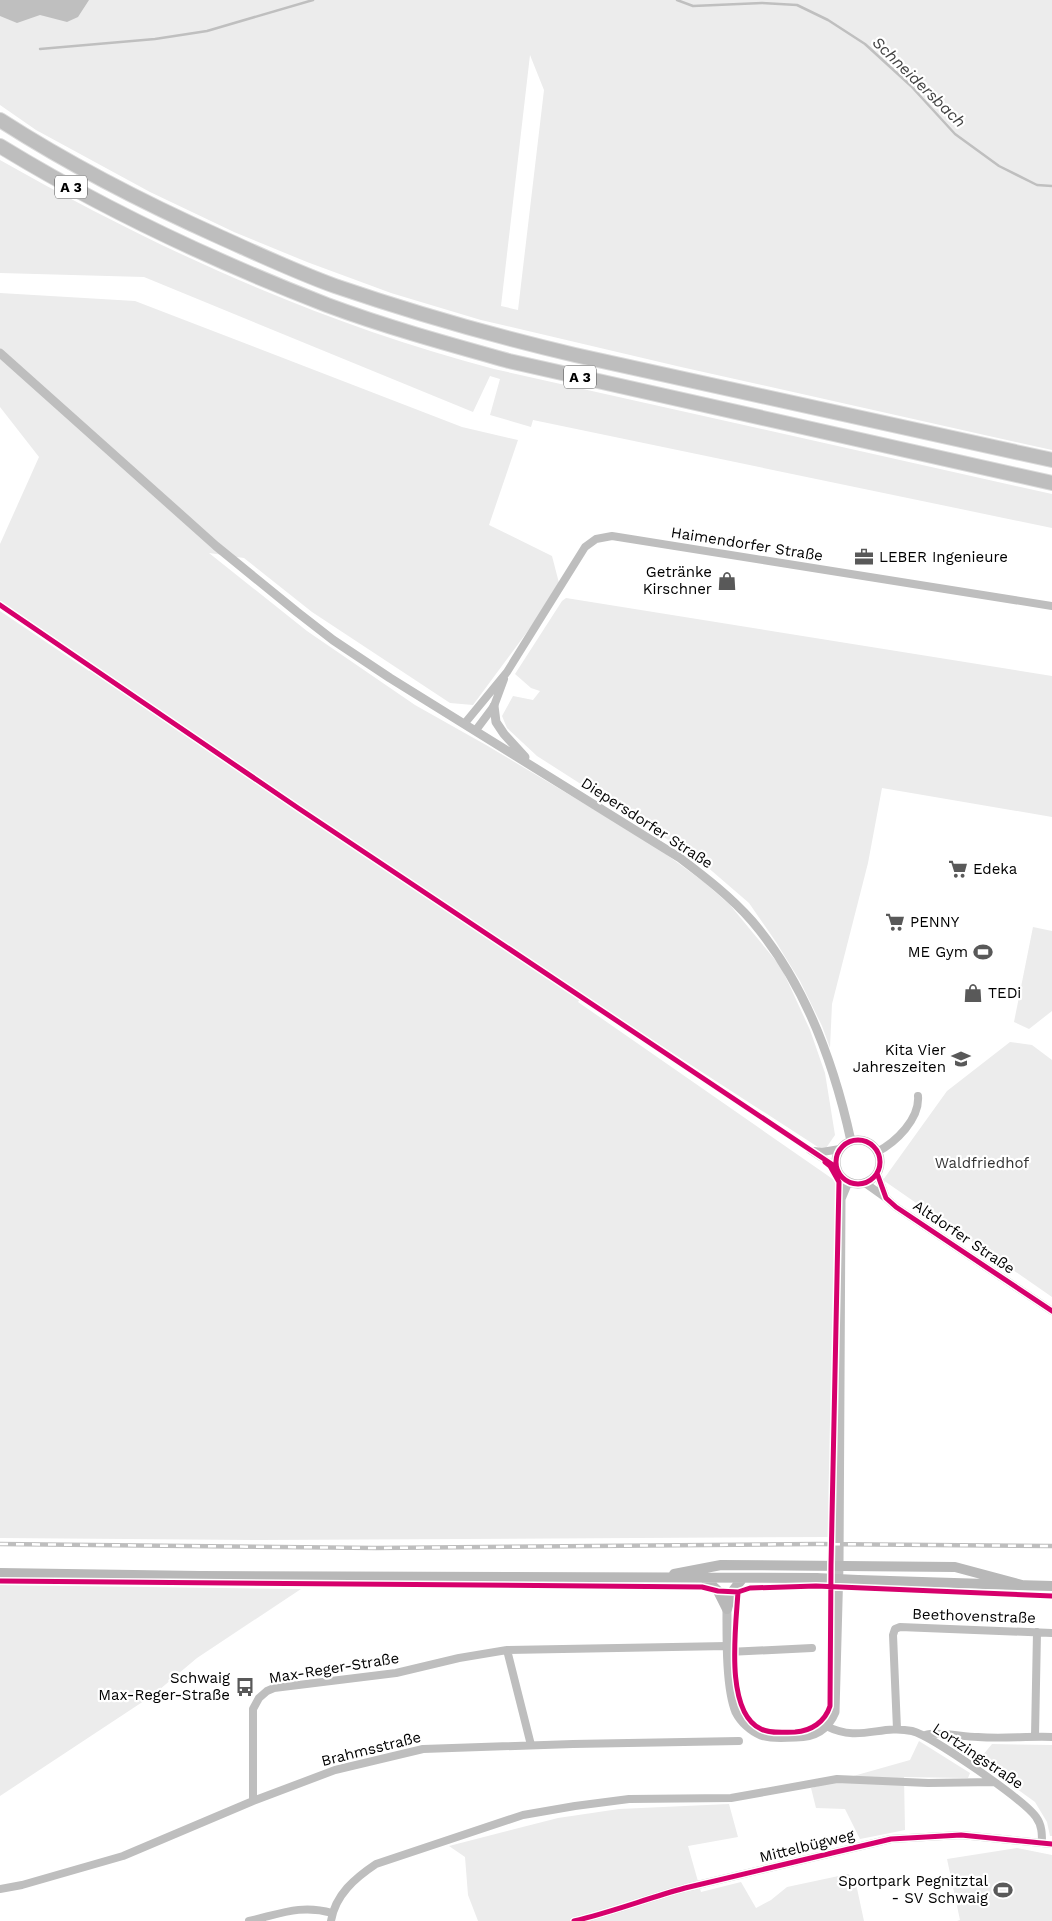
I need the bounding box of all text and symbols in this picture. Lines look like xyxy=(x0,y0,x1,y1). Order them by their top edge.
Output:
water label: Schneidersbach xyxy=(868,33,970,131)
road number: A 3 xyxy=(55,176,87,198)
road number: A 3 xyxy=(564,366,596,388)
street label: Haimendorfer Straße xyxy=(670,523,824,565)
office icon: LEBER Ingenieure xyxy=(853,546,875,568)
place label: LEBER Ingenieure xyxy=(879,548,1008,566)
place label: Getränke Kirschner xyxy=(643,563,712,598)
shop icon: Getränke Kirschner xyxy=(716,570,738,592)
street label: Diepersdorfer Straße xyxy=(578,774,716,872)
supermarket icon: Edeka xyxy=(947,858,969,880)
place label: Edeka xyxy=(973,860,1018,878)
supermarket icon: PENNY xyxy=(884,911,906,933)
place label: PENNY xyxy=(910,913,960,931)
sports icon: ME Gym xyxy=(972,941,994,963)
place label: ME Gym xyxy=(908,943,968,961)
shop icon: TEDi xyxy=(962,982,984,1004)
place label: TEDi xyxy=(988,984,1021,1002)
place label: Kita Vier Jahreszeiten xyxy=(853,1041,946,1076)
school or university icon: Kita Vier Jahreszeiten xyxy=(950,1048,972,1070)
park label: Waldfriedhof xyxy=(935,1154,1029,1172)
street label: Altdorfer Straße xyxy=(910,1196,1018,1278)
street label: Beethovenstraße xyxy=(912,1605,1036,1627)
street label: Max-Reger-Straße xyxy=(268,1649,400,1687)
place label: Schwaig Max-Reger-Straße xyxy=(98,1669,230,1704)
bus stop icon: Schwaig Max-Reger-Straße xyxy=(234,1676,256,1698)
street label: Lortzingstraße xyxy=(929,1719,1027,1793)
street label: Brahmsstraße xyxy=(319,1728,423,1770)
street label: Mittelbügweg xyxy=(758,1826,856,1866)
place label: Sportpark Pegnitztal - SV Schwaig xyxy=(838,1872,988,1907)
sports icon: Sportpark Pegnitztal - SV Schwaig xyxy=(992,1879,1014,1901)

